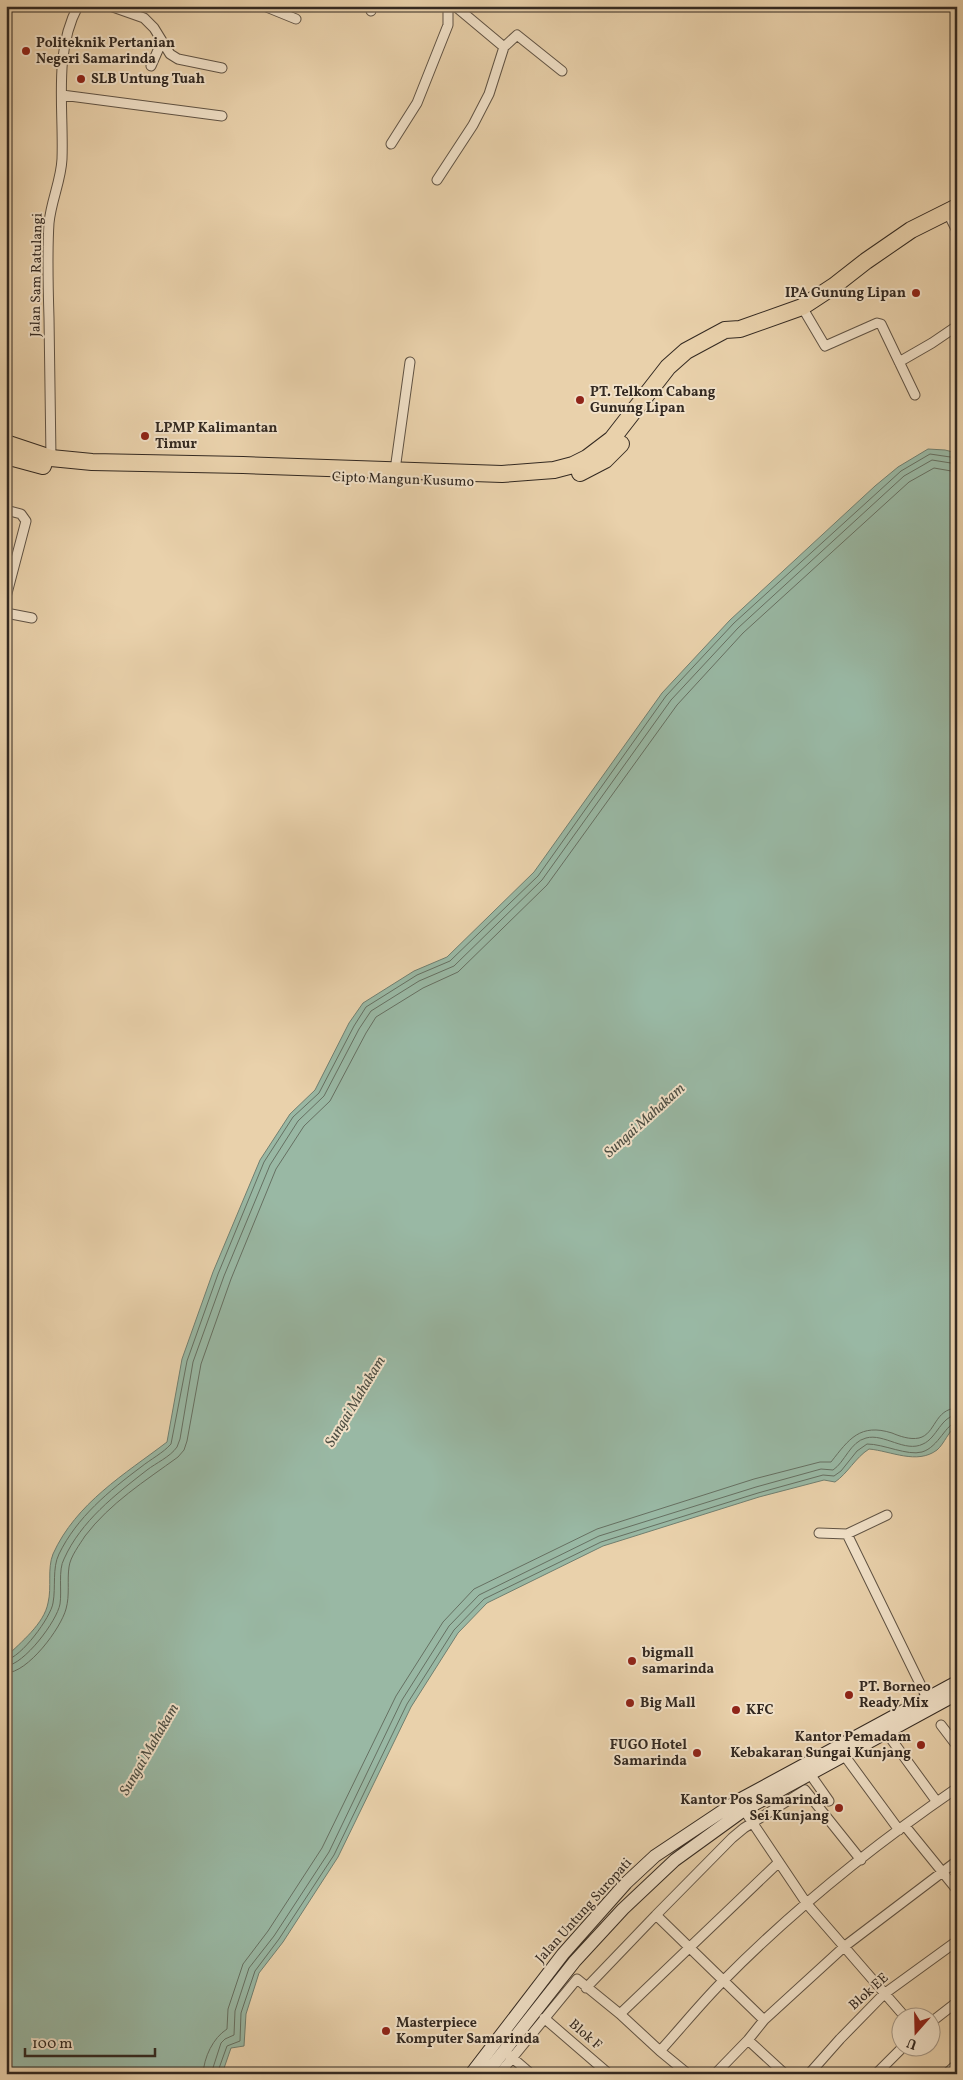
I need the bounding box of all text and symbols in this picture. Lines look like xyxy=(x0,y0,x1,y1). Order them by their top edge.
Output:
place label: Politeknik Pertanian Negeri Samarinda xyxy=(36,34,175,69)
marker: Politeknik Pertanian Negeri Samarinda xyxy=(20,45,32,57)
place label: SLB Untung Tuah xyxy=(91,70,205,89)
marker: SLB Untung Tuah xyxy=(75,73,87,85)
street label: Jalan Sam Ratulangi xyxy=(26,213,48,337)
place label: IPA Gunung Lipan xyxy=(785,284,906,303)
marker: IPA Gunung Lipan xyxy=(910,287,922,299)
place label: PT. Telkom Cabang Gunung Lipan xyxy=(590,383,716,418)
marker: PT. Telkom Cabang Gunung Lipan xyxy=(574,394,586,406)
place label: LPMP Kalimantan Timur xyxy=(155,419,278,454)
marker: LPMP Kalimantan Timur xyxy=(139,430,151,442)
street label: Cipto Mangun Kusumo xyxy=(332,468,474,492)
water label: Sungai Mahakam xyxy=(600,1079,690,1163)
water label: Sungai Mahakam xyxy=(321,1352,392,1451)
place label: bigmall samarinda xyxy=(642,1644,714,1679)
marker: bigmall samarinda xyxy=(626,1655,638,1667)
place label: PT. Borneo Ready Mix xyxy=(859,1678,931,1713)
marker: PT. Borneo Ready Mix xyxy=(843,1689,855,1701)
place label: Big Mall xyxy=(640,1694,696,1713)
marker: Big Mall xyxy=(624,1697,636,1709)
water label: Sungai Mahakam xyxy=(115,1700,185,1800)
place label: KFC xyxy=(746,1701,773,1720)
marker: KFC xyxy=(730,1704,742,1716)
place label: Kantor Pemadam Kebakaran Sungai Kunjang xyxy=(730,1728,911,1763)
place label: FUGO Hotel Samarinda xyxy=(610,1736,687,1771)
marker: Kantor Pemadam Kebakaran Sungai Kunjang xyxy=(915,1739,927,1751)
marker: FUGO Hotel Samarinda xyxy=(691,1747,703,1759)
place label: Kantor Pos Samarinda Sei Kunjang xyxy=(680,1791,829,1826)
marker: Kantor Pos Samarinda Sei Kunjang xyxy=(833,1802,845,1814)
street label: Jalan Untung Suropati xyxy=(532,1854,636,1968)
street label: Blok EE xyxy=(845,1969,893,2015)
north arrow xyxy=(890,2008,940,2058)
place label: Masterpiece Komputer Samarinda xyxy=(396,2014,540,2049)
street label: Blok F xyxy=(564,2015,606,2055)
scale bar xyxy=(25,2025,155,2057)
marker: Masterpiece Komputer Samarinda xyxy=(380,2025,392,2037)
text: U xyxy=(904,2032,920,2053)
text: 100 m xyxy=(32,2034,72,2055)

